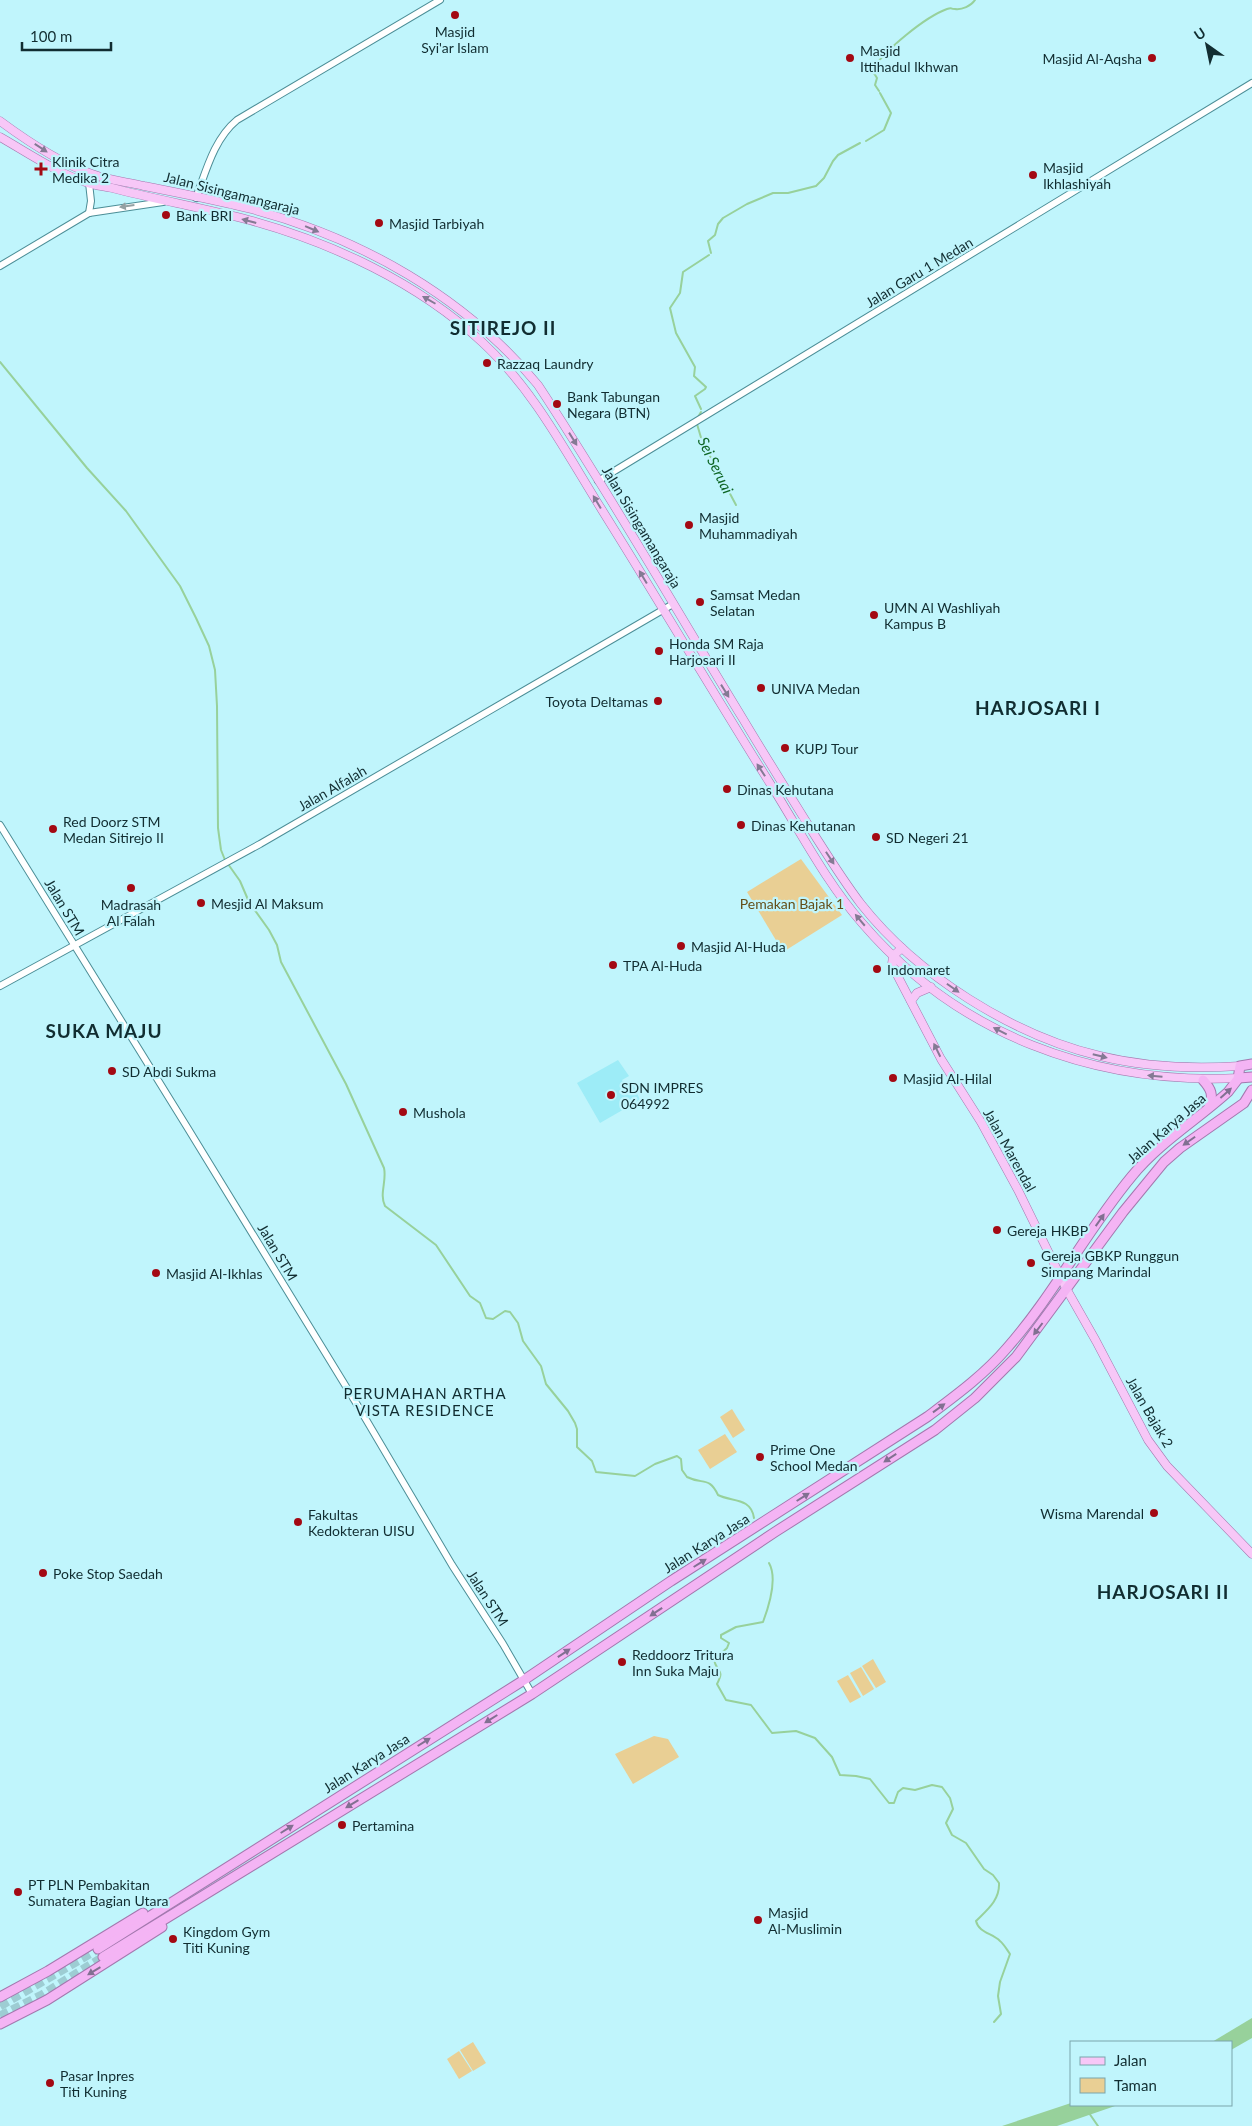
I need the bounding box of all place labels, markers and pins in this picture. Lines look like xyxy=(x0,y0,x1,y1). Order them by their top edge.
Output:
marker: Masjid Syi'ar Islam xyxy=(449,9,461,21)
place label: Masjid Syi'ar Islam xyxy=(421,23,489,56)
place label: Masjid Ittihadul Ikhwan xyxy=(860,42,958,75)
place label: Masjid Al-Aqsha xyxy=(1043,50,1142,67)
marker: Masjid Ittihadul Ikhwan xyxy=(844,52,856,64)
marker: Masjid Al-Aqsha xyxy=(1146,52,1158,64)
place label: Klinik Citra Medika 2 xyxy=(52,153,120,186)
place label: Masjid Ikhlashiyah xyxy=(1043,159,1111,192)
marker: Klinik Citra Medika 2 xyxy=(34,162,48,176)
marker: Masjid Ikhlashiyah xyxy=(1027,169,1039,181)
place label: Bank BRI xyxy=(176,207,232,224)
marker: Bank BRI xyxy=(160,209,172,221)
place label: Masjid Tarbiyah xyxy=(389,215,484,232)
marker: Masjid Tarbiyah xyxy=(373,217,385,229)
place label: Razzaq Laundry xyxy=(497,355,594,372)
marker: Razzaq Laundry xyxy=(481,357,493,369)
place label: Bank Tabungan Negara (BTN) xyxy=(567,388,660,421)
marker: Bank Tabungan Negara (BTN) xyxy=(551,398,563,410)
place label: Masjid Muhammadiyah xyxy=(699,509,797,542)
marker: Masjid Muhammadiyah xyxy=(683,519,695,531)
place label: Samsat Medan Selatan xyxy=(710,586,800,619)
marker: Samsat Medan Selatan xyxy=(694,596,706,608)
place label: UMN Al Washliyah Kampus B xyxy=(884,599,1000,632)
marker: UMN Al Washliyah Kampus B xyxy=(868,609,880,621)
place label: Honda SM Raja Harjosari II xyxy=(669,635,764,668)
marker: Honda SM Raja Harjosari II xyxy=(653,645,665,657)
place label: UNIVA Medan xyxy=(771,680,860,697)
marker: UNIVA Medan xyxy=(755,682,767,694)
place label: Toyota Deltamas xyxy=(546,693,648,710)
marker: Toyota Deltamas xyxy=(652,695,664,707)
place label: KUPJ Tour xyxy=(795,740,858,757)
marker: KUPJ Tour xyxy=(779,742,791,754)
place label: Dinas Kehutana xyxy=(737,781,834,798)
marker: Dinas Kehutana xyxy=(721,783,733,795)
place label: Red Doorz STM Medan Sitirejo II xyxy=(63,813,164,846)
place label: Dinas Kehutanan xyxy=(751,817,856,834)
marker: Dinas Kehutanan xyxy=(735,819,747,831)
marker: Red Doorz STM Medan Sitirejo II xyxy=(47,823,59,835)
place label: SD Negeri 21 xyxy=(886,829,969,846)
marker: SD Negeri 21 xyxy=(870,831,882,843)
marker: Madrasah Al Falah xyxy=(125,882,137,894)
place label: Mesjid Al Maksum xyxy=(211,895,324,912)
place label: Madrasah Al Falah xyxy=(101,896,161,929)
marker: Mesjid Al Maksum xyxy=(195,897,207,909)
place label: Masjid Al-Huda xyxy=(691,938,786,955)
marker: Masjid Al-Huda xyxy=(675,940,687,952)
place label: TPA Al-Huda xyxy=(623,957,702,974)
marker: TPA Al-Huda xyxy=(607,959,619,971)
place label: Indomaret xyxy=(887,961,950,978)
marker: Indomaret xyxy=(871,963,883,975)
place label: SD Abdi Sukma xyxy=(122,1063,216,1080)
marker: SD Abdi Sukma xyxy=(106,1065,118,1077)
place label: Masjid Al-Hilal xyxy=(903,1070,992,1087)
marker: Masjid Al-Hilal xyxy=(887,1072,899,1084)
place label: SDN IMPRES 064992 xyxy=(621,1079,703,1112)
marker: SDN IMPRES 064992 xyxy=(605,1089,617,1101)
place label: Mushola xyxy=(413,1104,466,1121)
marker: Mushola xyxy=(397,1106,409,1118)
place label: Gereja HKBP xyxy=(1007,1222,1088,1239)
marker: Gereja HKBP xyxy=(991,1224,1003,1236)
place label: Gereja GBKP Runggun Simpang Marindal xyxy=(1041,1247,1179,1280)
marker: Gereja GBKP Runggun Simpang Marindal xyxy=(1025,1257,1037,1269)
place label: Masjid Al-Ikhlas xyxy=(166,1265,263,1282)
marker: Masjid Al-Ikhlas xyxy=(150,1267,162,1279)
place label: Prime One School Medan xyxy=(770,1441,858,1474)
marker: Prime One School Medan xyxy=(754,1451,766,1463)
place label: Wisma Marendal xyxy=(1040,1505,1144,1522)
place label: Fakultas Kedokteran UISU xyxy=(308,1506,415,1539)
marker: Wisma Marendal xyxy=(1148,1507,1160,1519)
marker: Fakultas Kedokteran UISU xyxy=(292,1516,304,1528)
place label: Poke Stop Saedah xyxy=(53,1565,163,1582)
marker: Poke Stop Saedah xyxy=(37,1567,49,1579)
place label: Reddoorz Tritura Inn Suka Maju xyxy=(632,1646,734,1679)
marker: Reddoorz Tritura Inn Suka Maju xyxy=(616,1656,628,1668)
place label: Pertamina xyxy=(352,1817,414,1834)
marker: Pertamina xyxy=(336,1819,348,1831)
place label: PT PLN Pembakitan Sumatera Bagian Utara xyxy=(28,1876,169,1909)
marker: PT PLN Pembakitan Sumatera Bagian Utara xyxy=(12,1886,24,1898)
place label: Masjid Al-Muslimin xyxy=(768,1904,842,1937)
marker: Masjid Al-Muslimin xyxy=(752,1914,764,1926)
place label: Kingdom Gym Titi Kuning xyxy=(183,1923,270,1956)
marker: Kingdom Gym Titi Kuning xyxy=(167,1933,179,1945)
place label: Pasar Inpres Titi Kuning xyxy=(60,2067,134,2100)
marker: Pasar Inpres Titi Kuning xyxy=(44,2077,56,2089)

